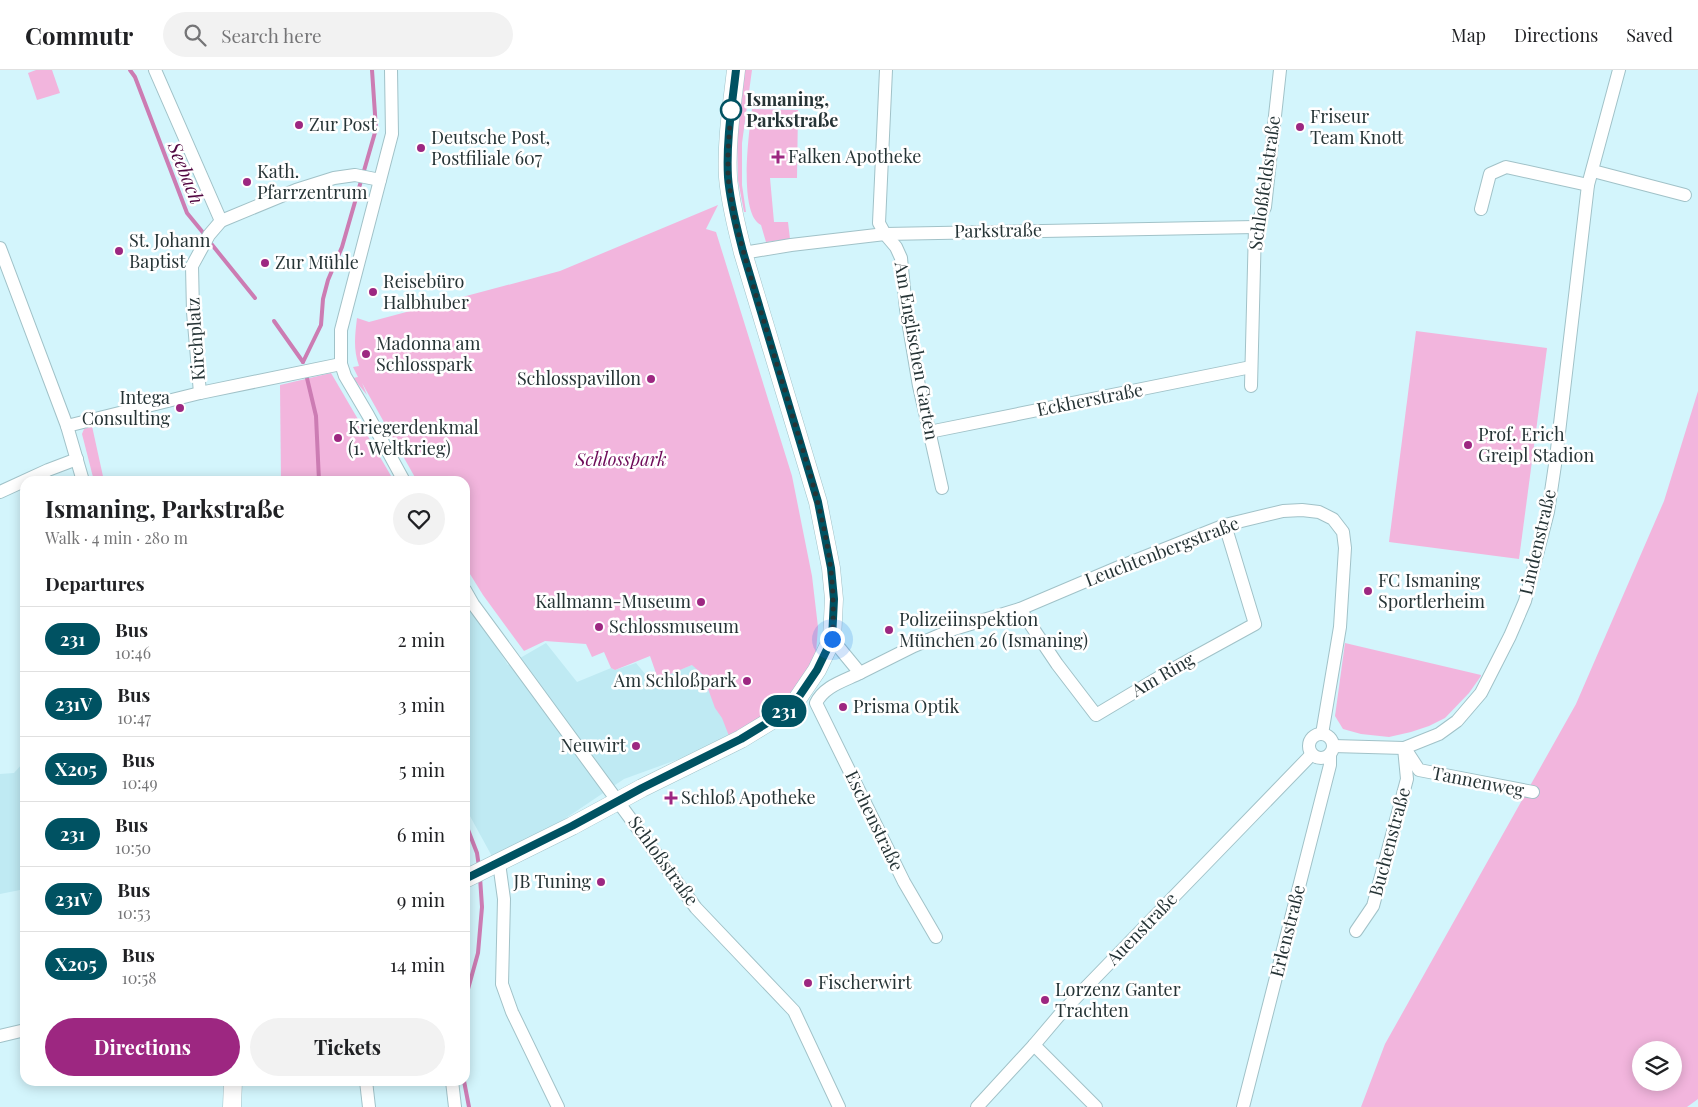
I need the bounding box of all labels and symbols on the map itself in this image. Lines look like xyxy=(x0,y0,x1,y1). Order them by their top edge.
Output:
place label: Ismaning, Parkstraße xyxy=(746,87,838,132)
marker: Ismaning, Parkstraße xyxy=(720,99,742,121)
place label: Friseur Team Knott xyxy=(1310,104,1404,149)
place label: Zur Post xyxy=(309,112,377,136)
street label: Schloßfeldstraße xyxy=(1243,114,1285,252)
marker: Zur Post xyxy=(293,119,305,131)
marker: Friseur Team Knott xyxy=(1294,121,1306,133)
place label: Deutsche Post, Postfiliale 607 xyxy=(431,125,550,170)
water label: Seebach xyxy=(162,137,211,208)
marker: Deutsche Post, Postfiliale 607 xyxy=(415,142,427,154)
place label: Falken Apotheke xyxy=(788,144,921,168)
marker: Falken Apotheke xyxy=(772,151,784,163)
place label: Kath. Pfarrzentrum xyxy=(257,159,367,204)
marker: Kath. Pfarrzentrum xyxy=(241,176,253,188)
street label: Parkstraße xyxy=(954,217,1042,243)
place label: St. Johann Baptist xyxy=(129,228,211,273)
marker: St. Johann Baptist xyxy=(113,245,125,257)
place label: Zur Mühle xyxy=(275,250,359,274)
marker: Zur Mühle xyxy=(259,257,271,269)
street label: Am Englischen Garten xyxy=(889,259,945,442)
place label: Reisebüro Halbhuber xyxy=(383,269,469,314)
marker: Reisebüro Halbhuber xyxy=(367,286,379,298)
street label: Kirchplatz xyxy=(180,297,210,382)
place label: Madonna am Schlosspark xyxy=(376,331,481,376)
marker: Madonna am Schlosspark xyxy=(360,348,372,360)
place label: Schlosspavillon xyxy=(517,366,641,390)
marker: Schlosspavillon xyxy=(645,373,657,385)
street label: Eckherstraße xyxy=(1035,377,1145,421)
place label: Intega Consulting xyxy=(82,385,170,430)
marker: Intega Consulting xyxy=(174,402,186,414)
place label: Kriegerdenkmal (1. Weltkrieg) xyxy=(348,415,479,460)
place label: Prof. Erich Greipl Stadion xyxy=(1478,422,1594,467)
marker: Kriegerdenkmal (1. Weltkrieg) xyxy=(332,432,344,444)
marker: Prof. Erich Greipl Stadion xyxy=(1462,439,1474,451)
park label: Schlosspark xyxy=(574,447,667,471)
street label: Lindenstraße xyxy=(1513,486,1561,597)
street label: Leuchtenbergstraße xyxy=(1081,511,1242,592)
place label: FC Ismaning Sportlerheim xyxy=(1378,568,1485,613)
marker: FC Ismaning Sportlerheim xyxy=(1362,585,1374,597)
place label: Kallmann-Museum xyxy=(535,589,691,613)
marker: Kallmann-Museum xyxy=(695,596,707,608)
place label: Polizeiinspektion München 26 (Ismaning) xyxy=(899,607,1088,652)
place label: Schlossmuseum xyxy=(609,614,739,638)
marker: Schlossmuseum xyxy=(593,621,605,633)
marker: Polizeiinspektion München 26 (Ismaning) xyxy=(883,624,895,636)
your location xyxy=(820,627,845,652)
street label: Am Ring xyxy=(1126,646,1199,702)
place label: Am Schloßpark xyxy=(613,668,737,692)
marker: Am Schloßpark xyxy=(741,675,753,687)
place label: Prisma Optik xyxy=(853,694,960,718)
line badge: 231 xyxy=(755,695,813,727)
marker: Prisma Optik xyxy=(837,701,849,713)
place label: Neuwirt xyxy=(561,733,627,757)
marker: Neuwirt xyxy=(630,740,642,752)
street label: Tannenweg xyxy=(1430,760,1527,802)
street label: Eschenstraße xyxy=(840,766,910,875)
place label: Schloß Apotheke xyxy=(681,785,816,809)
street label: Buchenstraße xyxy=(1363,785,1415,899)
marker: Schloß Apotheke xyxy=(665,792,677,804)
street label: Schloßstraße xyxy=(623,811,704,910)
place label: JB Tuning xyxy=(512,869,591,893)
marker: JB Tuning xyxy=(595,876,607,888)
street label: Erlenstraße xyxy=(1264,882,1310,979)
street label: Auenstraße xyxy=(1100,887,1182,970)
place label: Fischerwirt xyxy=(818,970,912,994)
marker: Fischerwirt xyxy=(802,977,814,989)
place label: Lorzenz Ganter Trachten xyxy=(1055,977,1181,1022)
marker: Lorzenz Ganter Trachten xyxy=(1039,994,1051,1006)

